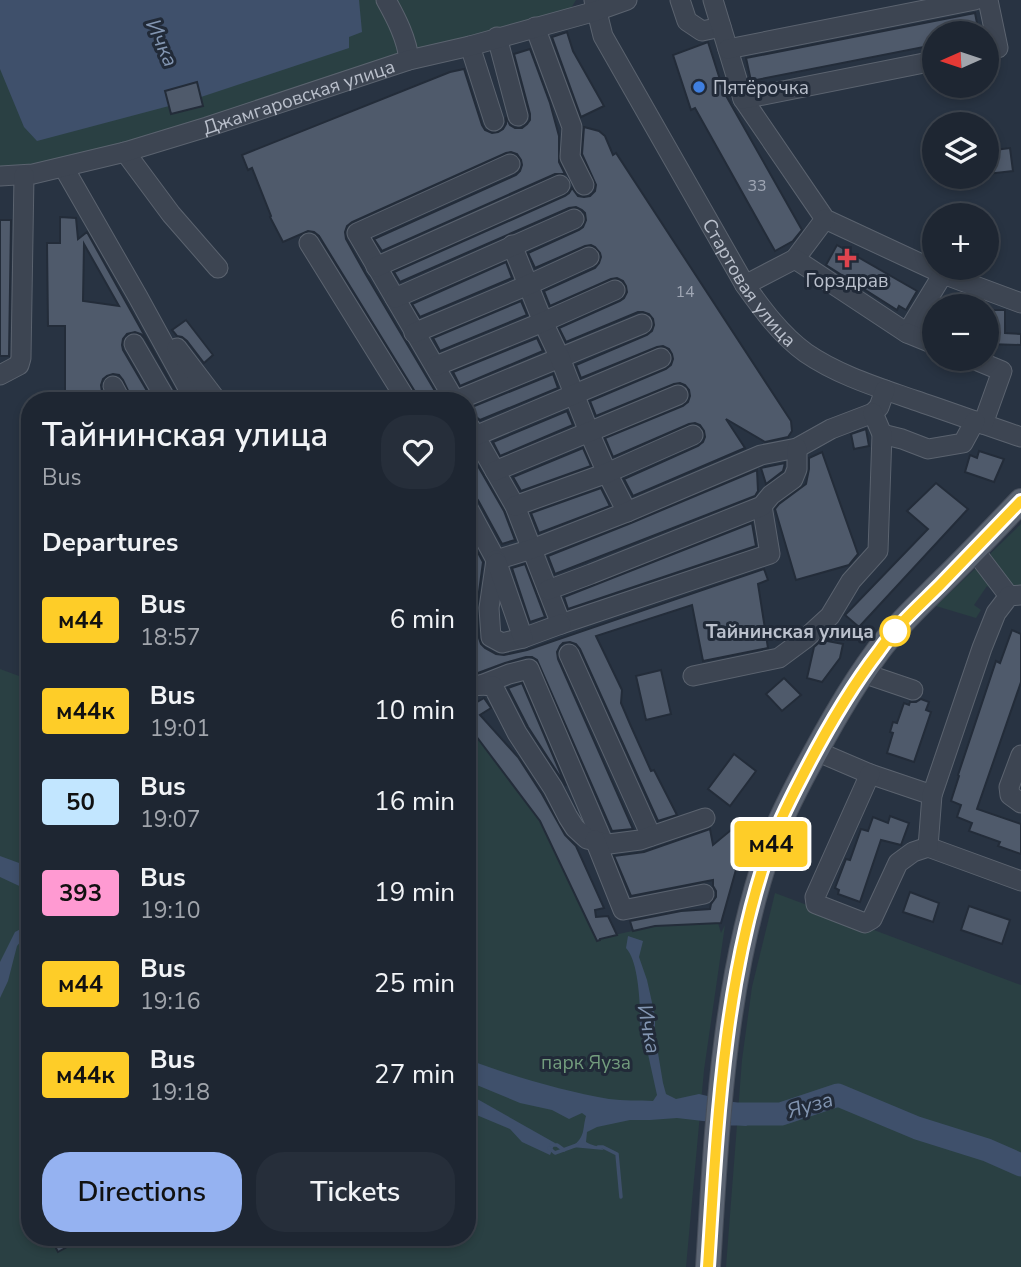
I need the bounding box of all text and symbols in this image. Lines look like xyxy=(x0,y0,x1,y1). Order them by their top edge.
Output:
water label: Ичка xyxy=(139,15,185,71)
north arrow xyxy=(922,21,999,98)
map controls xyxy=(922,21,999,371)
street label: Джамгаровская улица xyxy=(200,54,398,141)
place label: Пятёрочка xyxy=(713,75,809,101)
marker: Пятёрочка xyxy=(691,79,707,95)
button: layers xyxy=(922,112,999,189)
house number: 33 xyxy=(747,175,767,197)
button: + xyxy=(922,203,999,280)
street label: Стартовая улица xyxy=(696,214,802,353)
marker: Горздрав xyxy=(839,250,855,266)
place label: Горздрав xyxy=(806,268,888,294)
house number: 14 xyxy=(675,281,695,303)
button: − xyxy=(922,294,999,371)
text: Тайнинская улица xyxy=(42,413,328,458)
button: heart xyxy=(381,415,455,489)
text: Bus xyxy=(42,462,82,493)
text: Departures xyxy=(42,525,178,560)
text: Bus xyxy=(140,587,186,622)
text: 6 min xyxy=(390,602,455,637)
text: м44 xyxy=(58,604,103,636)
marker: Тайнинская улица xyxy=(880,616,910,646)
place label: Тайнинская улица xyxy=(706,619,874,645)
text: 18:57 xyxy=(140,622,200,653)
text: Bus xyxy=(150,678,195,713)
text: 10 min xyxy=(374,693,455,728)
text: м44к xyxy=(56,695,115,727)
text: 19:01 xyxy=(150,713,210,744)
text: Bus xyxy=(140,769,186,804)
text: 16 min xyxy=(374,784,455,819)
text: 50 xyxy=(66,786,95,818)
text: 19:07 xyxy=(140,804,200,835)
line badge: м44 xyxy=(731,821,811,867)
text: м44 xyxy=(748,828,794,860)
text: Bus xyxy=(140,860,186,895)
text: 19 min xyxy=(374,875,455,910)
text: 393 xyxy=(59,877,102,909)
text: 19:10 xyxy=(140,895,200,926)
text: Bus xyxy=(140,951,186,986)
text: 25 min xyxy=(374,966,455,1001)
text: м44 xyxy=(58,968,103,1000)
text: 19:16 xyxy=(140,986,200,1017)
water label: Ичка xyxy=(631,1002,667,1056)
text: Bus xyxy=(150,1042,195,1077)
park label: парк Яуза xyxy=(541,1050,631,1076)
text: 27 min xyxy=(374,1057,455,1092)
text: м44к xyxy=(56,1059,115,1091)
text: 19:18 xyxy=(150,1077,210,1108)
water label: Яуза xyxy=(784,1085,836,1125)
button: Directions xyxy=(42,1152,242,1232)
button: Tickets xyxy=(256,1152,455,1232)

